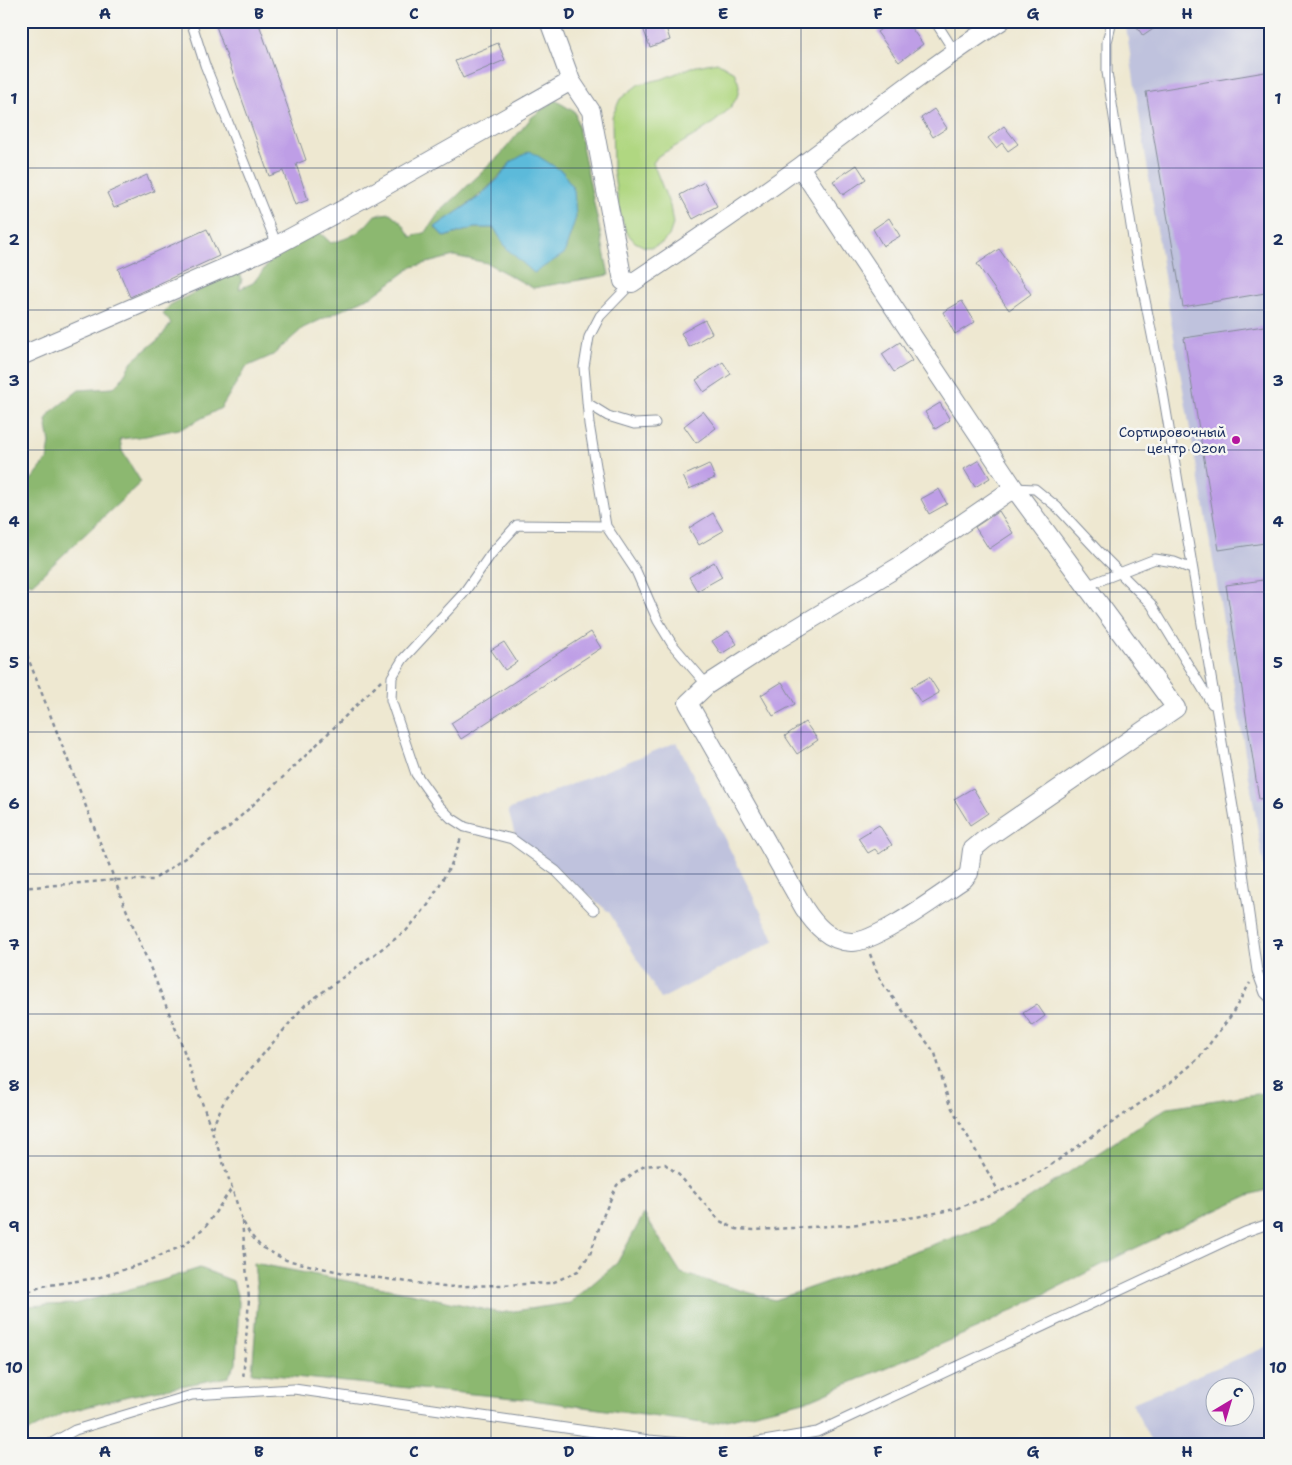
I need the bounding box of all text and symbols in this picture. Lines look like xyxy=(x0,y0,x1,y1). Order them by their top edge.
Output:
text: A xyxy=(99,3,111,24)
text: B xyxy=(254,3,264,24)
text: C xyxy=(409,3,419,24)
text: D xyxy=(563,3,575,24)
text: E xyxy=(718,3,728,24)
text: F xyxy=(873,3,883,24)
text: G xyxy=(1027,3,1040,24)
text: H xyxy=(1181,3,1193,24)
text: 1 xyxy=(10,88,18,109)
text: 1 xyxy=(1274,88,1282,109)
text: 2 xyxy=(8,229,20,250)
text: 2 xyxy=(1272,229,1284,250)
text: 3 xyxy=(8,370,20,391)
text: 3 xyxy=(1272,370,1284,391)
place label: Сортировочный центр Ozon xyxy=(1119,423,1226,457)
marker: Сортировочный центр Ozon xyxy=(1230,434,1242,446)
text: 4 xyxy=(8,511,20,532)
text: 4 xyxy=(1272,511,1284,532)
text: 5 xyxy=(9,652,19,673)
text: 5 xyxy=(1273,652,1283,673)
text: 6 xyxy=(8,793,20,814)
text: 6 xyxy=(1272,793,1284,814)
text: 7 xyxy=(8,934,20,955)
text: 7 xyxy=(1272,934,1284,955)
text: 8 xyxy=(8,1075,20,1096)
text: 8 xyxy=(1272,1075,1284,1096)
text: 9 xyxy=(8,1216,20,1237)
text: 9 xyxy=(1272,1216,1284,1237)
text: 10 xyxy=(5,1357,23,1378)
text: 10 xyxy=(1269,1357,1287,1378)
north arrow xyxy=(1204,1378,1254,1428)
text: С xyxy=(1229,1382,1247,1401)
text: A xyxy=(99,1441,111,1462)
text: B xyxy=(254,1441,264,1462)
text: C xyxy=(409,1441,419,1462)
text: D xyxy=(563,1441,575,1462)
text: E xyxy=(718,1441,728,1462)
text: F xyxy=(873,1441,883,1462)
text: G xyxy=(1027,1441,1040,1462)
text: H xyxy=(1181,1441,1193,1462)

